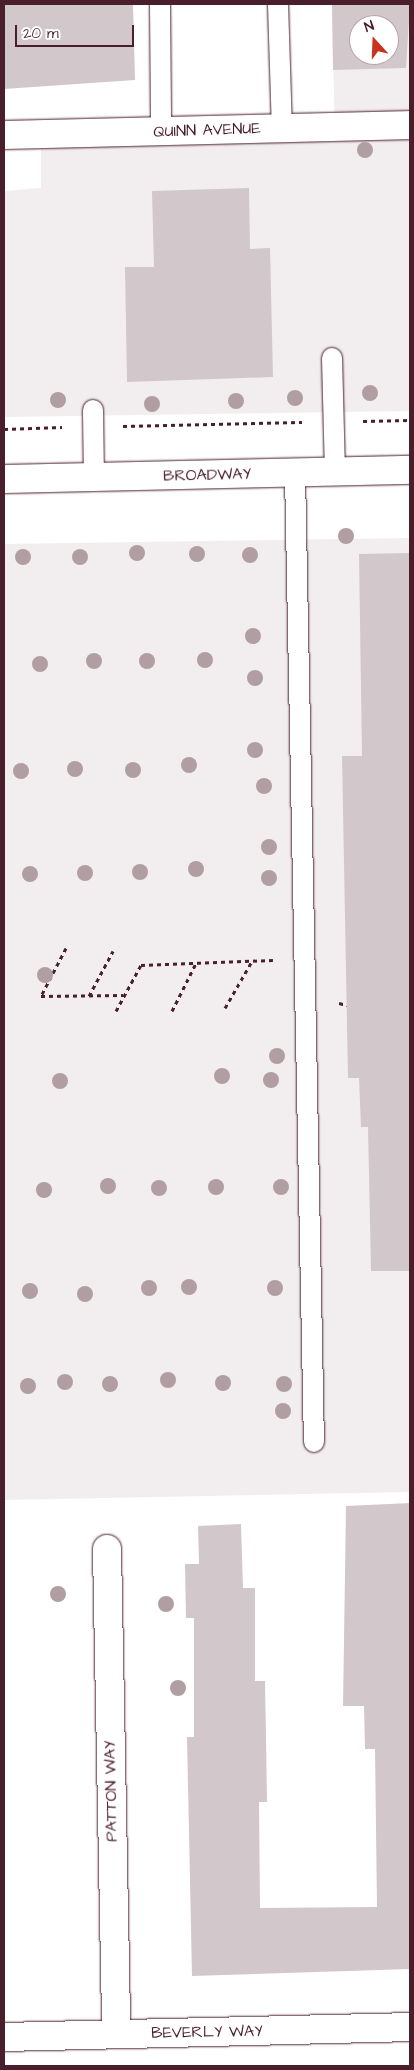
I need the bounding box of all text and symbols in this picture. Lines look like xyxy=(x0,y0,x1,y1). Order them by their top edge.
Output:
scale bar xyxy=(18,15,136,47)
north arrow xyxy=(349,15,399,65)
text: N xyxy=(362,16,377,38)
text: 20 m xyxy=(23,23,59,44)
street label: QUINN AVENUE xyxy=(153,119,261,141)
street label: BROADWAY xyxy=(163,465,251,485)
street label: PATTON WAY xyxy=(101,1740,121,1842)
street label: BEVERLY WAY xyxy=(151,2021,263,2043)

